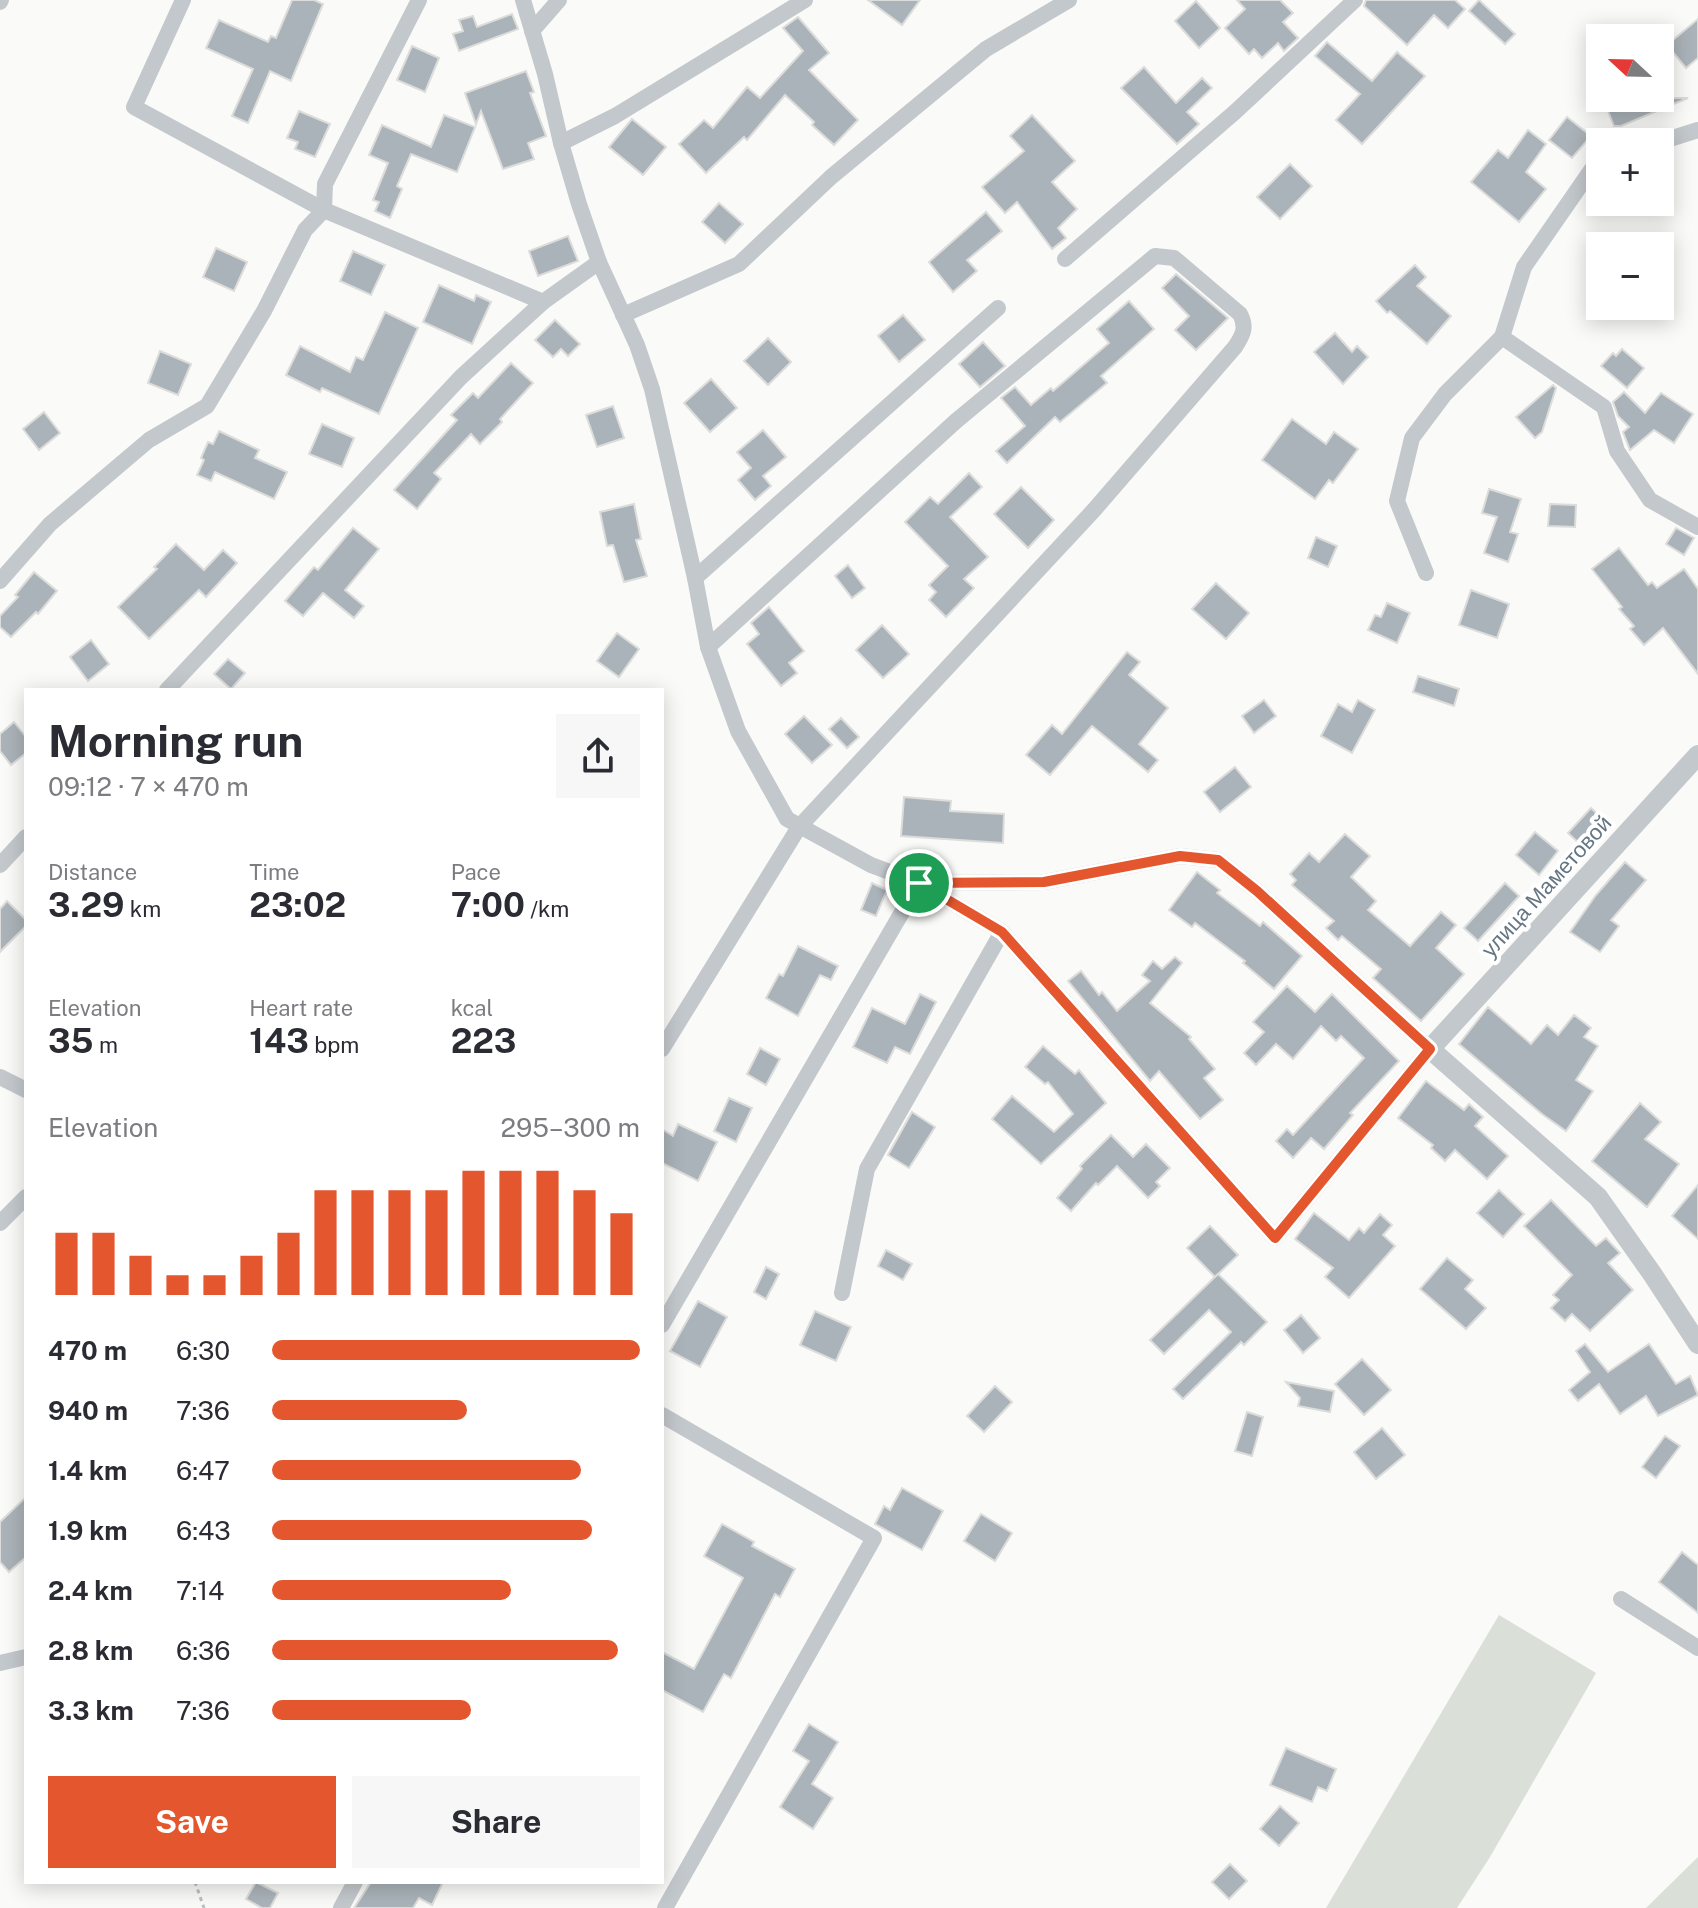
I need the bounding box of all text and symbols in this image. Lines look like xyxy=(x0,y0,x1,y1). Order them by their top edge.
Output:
north arrow xyxy=(1586,24,1674,112)
map controls xyxy=(1586,24,1674,320)
button: + xyxy=(1586,128,1674,216)
button: − xyxy=(1586,232,1674,320)
button: share xyxy=(556,714,640,798)
text: Morning run xyxy=(48,715,303,767)
text: 09:12 · 7 × 470 m xyxy=(48,771,249,802)
street label: улица Маметовой xyxy=(1476,810,1616,962)
pin xyxy=(885,849,953,917)
text: Distance xyxy=(48,859,137,885)
text: Time xyxy=(249,859,299,885)
text: Pace xyxy=(451,859,501,885)
icon: arrive xyxy=(897,861,941,905)
text: 3.29 xyxy=(48,885,124,925)
text: 23:02 xyxy=(249,885,346,925)
text: 7:00 xyxy=(451,885,525,925)
text: km xyxy=(124,896,161,922)
text: /km xyxy=(525,896,569,922)
text: Elevation xyxy=(48,995,141,1021)
text: Heart rate xyxy=(249,995,353,1021)
text: kcal xyxy=(451,995,493,1021)
text: 35 xyxy=(48,1021,94,1061)
text: 143 xyxy=(249,1021,309,1061)
text: 223 xyxy=(451,1021,516,1061)
text: m xyxy=(94,1032,118,1058)
text: bpm xyxy=(309,1032,359,1058)
text: Elevation xyxy=(48,1112,158,1143)
text: 295–300 m xyxy=(501,1112,640,1143)
text: 470 m xyxy=(48,1335,127,1366)
text: 6:30 xyxy=(176,1335,230,1366)
text: 940 m xyxy=(48,1395,128,1426)
text: 7:36 xyxy=(176,1395,230,1426)
text: 1.4 km xyxy=(48,1455,127,1486)
text: 6:47 xyxy=(176,1455,230,1486)
text: 1.9 km xyxy=(48,1515,127,1546)
text: 6:43 xyxy=(176,1515,231,1546)
text: 2.4 km xyxy=(48,1575,133,1606)
text: 7:14 xyxy=(176,1575,224,1606)
text: 2.8 km xyxy=(48,1635,133,1666)
text: 6:36 xyxy=(176,1635,230,1666)
text: 3.3 km xyxy=(48,1695,134,1726)
text: 7:36 xyxy=(176,1695,230,1726)
button: Save xyxy=(48,1776,336,1868)
button: Share xyxy=(352,1776,640,1868)

